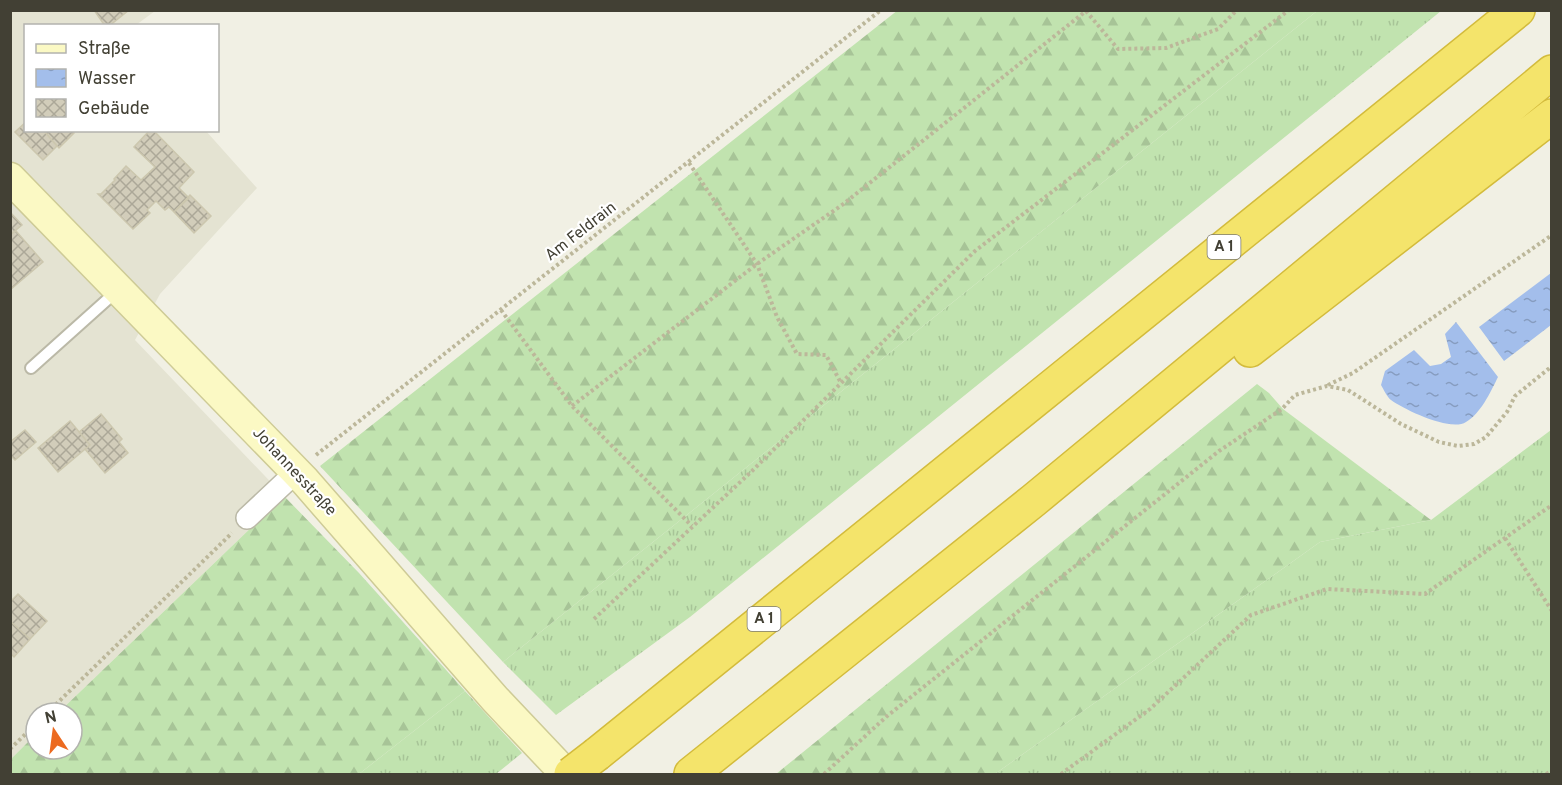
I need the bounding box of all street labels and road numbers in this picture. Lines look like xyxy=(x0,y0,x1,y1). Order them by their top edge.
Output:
street label: Am Feldrain xyxy=(541,198,621,266)
road number: A 1 xyxy=(1208,235,1240,259)
street label: Johannesstraße xyxy=(248,423,340,521)
road number: A 1 xyxy=(748,607,780,631)

